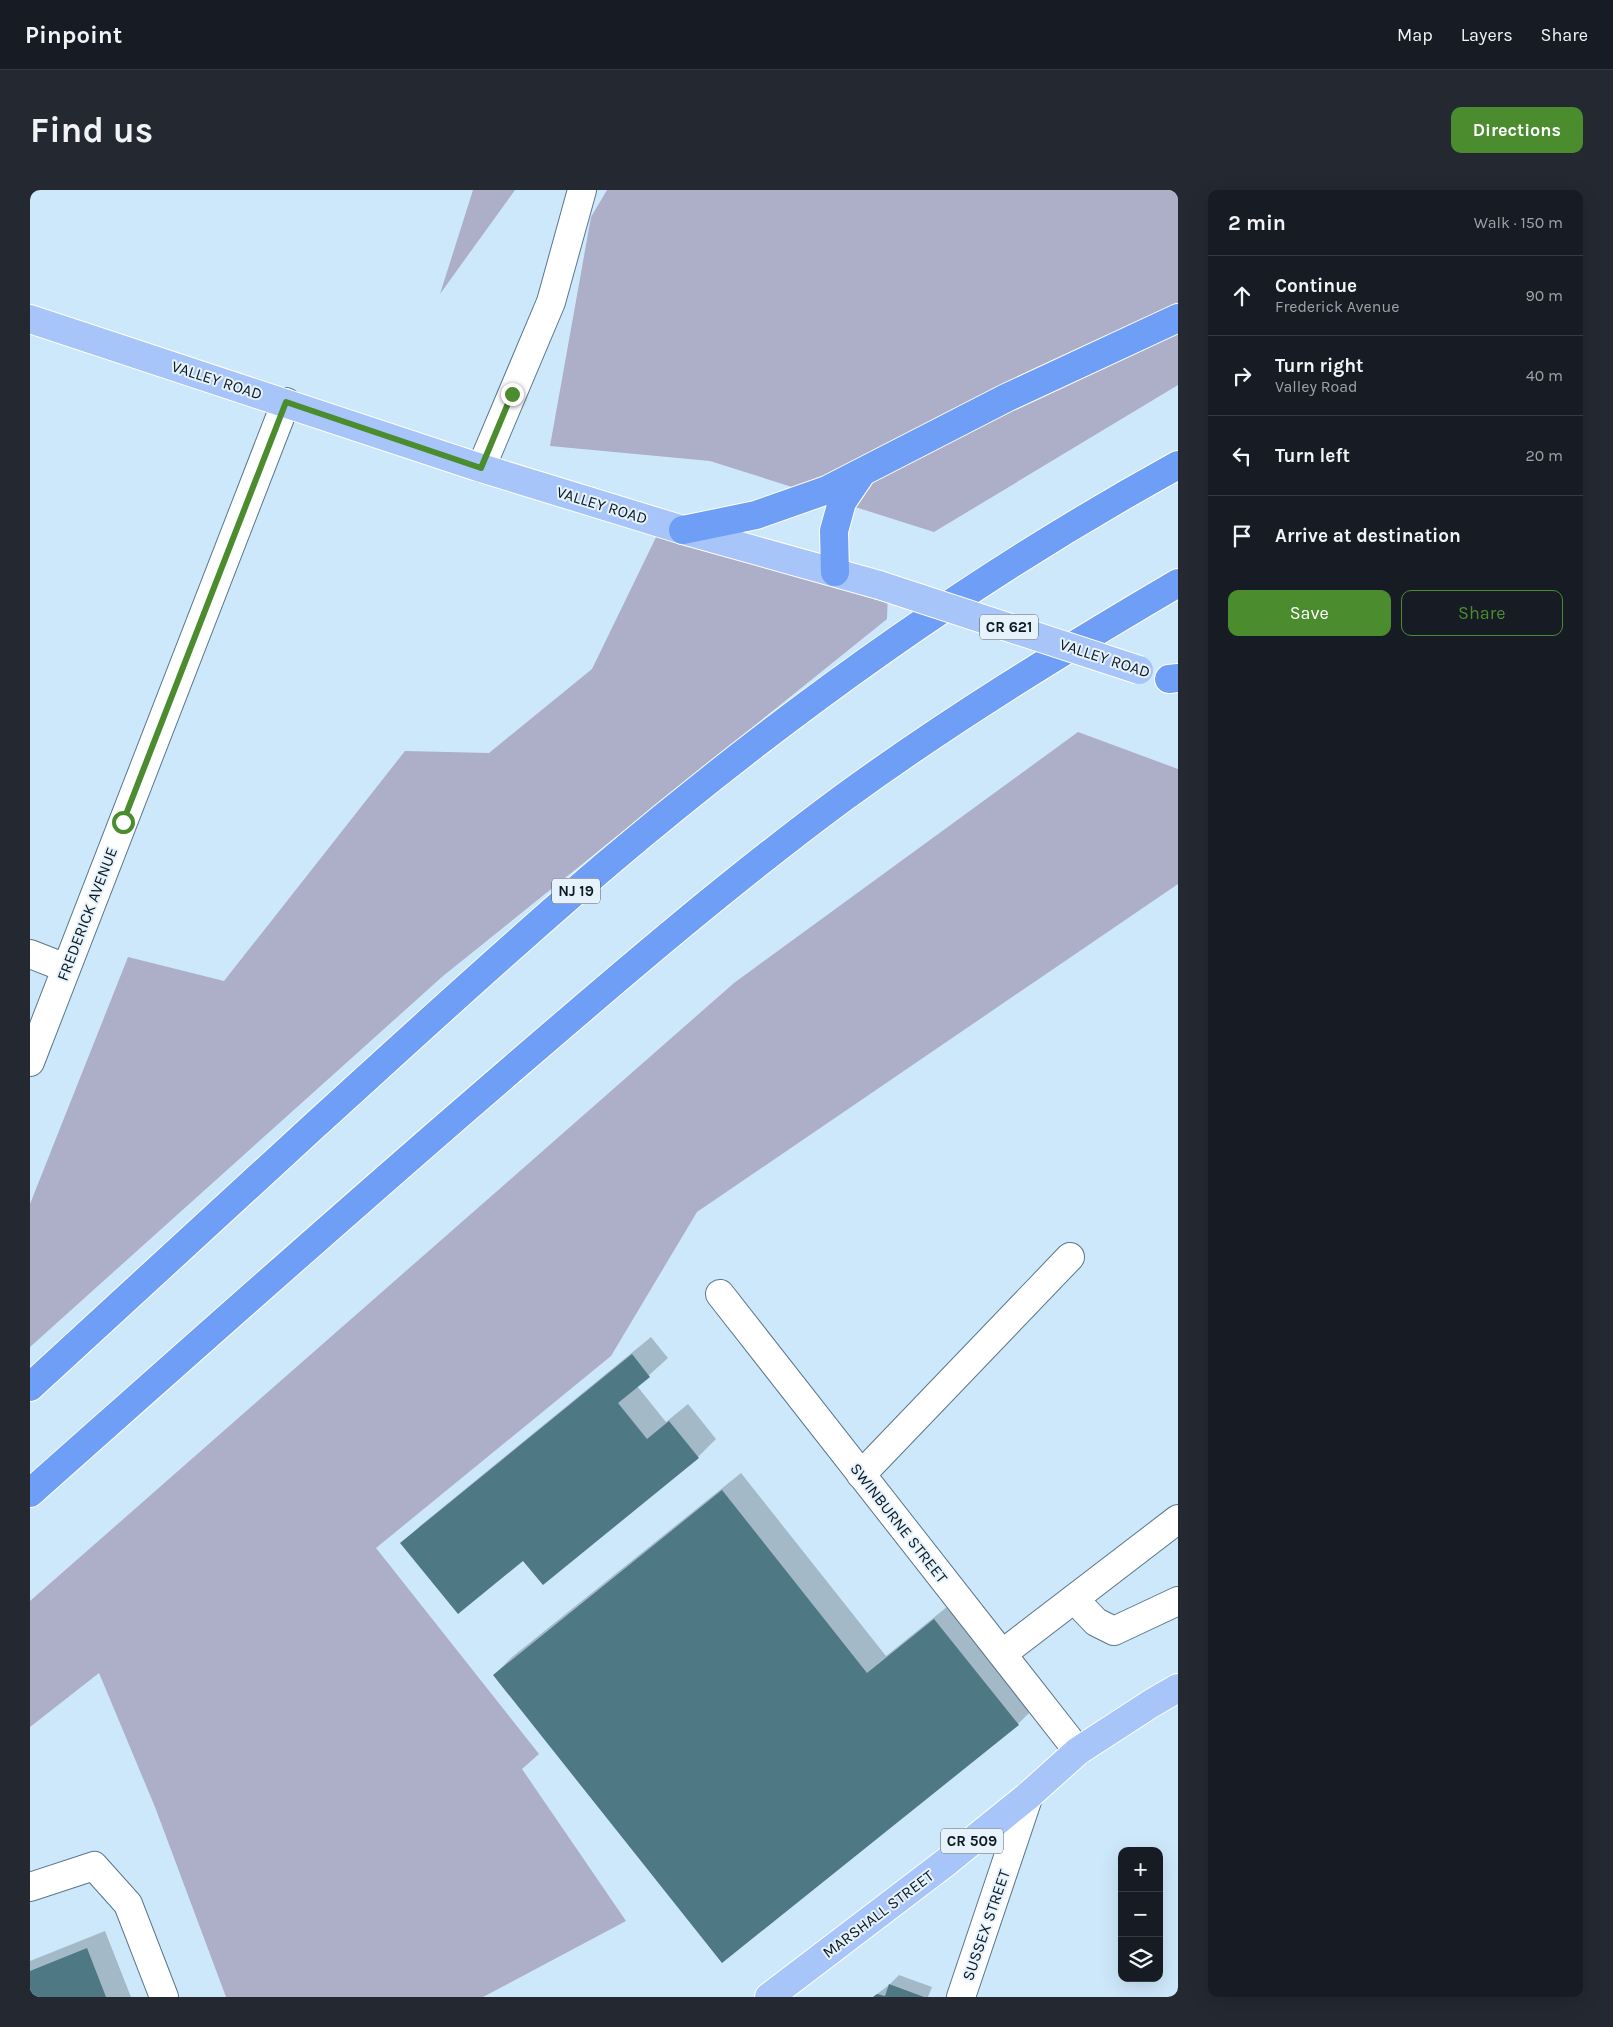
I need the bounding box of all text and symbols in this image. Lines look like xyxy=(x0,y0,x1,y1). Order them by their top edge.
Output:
text: Pinpoint xyxy=(25,21,122,49)
text: Map xyxy=(1397,24,1433,46)
text: Layers xyxy=(1461,24,1513,46)
text: Share xyxy=(1541,24,1588,46)
button: Directions xyxy=(1451,107,1583,153)
text: Find us xyxy=(30,110,153,151)
text: 2 min xyxy=(1228,211,1286,235)
text: Walk · 150 m xyxy=(1474,213,1563,232)
text: Continue xyxy=(1275,275,1357,297)
icon: ahead xyxy=(1228,282,1256,310)
text: 90 m xyxy=(1525,286,1563,305)
text: Frederick Avenue xyxy=(1275,297,1399,316)
text: Turn right xyxy=(1275,355,1364,377)
street label: VALLEY ROAD xyxy=(169,356,265,404)
icon: right xyxy=(1228,362,1256,390)
text: 40 m xyxy=(1526,366,1563,385)
text: Valley Road xyxy=(1275,377,1358,396)
route end xyxy=(501,383,524,406)
icon: left xyxy=(1228,442,1256,470)
text: Turn left xyxy=(1275,445,1350,467)
text: 20 m xyxy=(1525,446,1563,465)
street label: VALLEY ROAD xyxy=(554,482,650,528)
icon: arrive xyxy=(1228,522,1256,550)
text: Arrive at destination xyxy=(1275,525,1461,547)
button: Save xyxy=(1228,590,1391,636)
button: Share xyxy=(1401,590,1563,636)
road number: CR 621 xyxy=(980,614,1038,640)
street label: VALLEY ROAD xyxy=(1057,634,1153,682)
route start xyxy=(112,811,135,834)
street label: FREDERICK AVENUE xyxy=(53,845,121,983)
road number: NJ 19 xyxy=(552,878,600,904)
street label: SWINBURNE STREET xyxy=(846,1459,952,1587)
road number: CR 509 xyxy=(941,1828,1003,1854)
map controls xyxy=(1118,1847,1163,1982)
button: + xyxy=(1118,1847,1163,1892)
street label: MARSHALL STREET xyxy=(819,1866,937,1962)
street label: SUSSEX STREET xyxy=(958,1867,1014,1983)
button: − xyxy=(1118,1892,1163,1937)
button: layers xyxy=(1118,1937,1163,1982)

